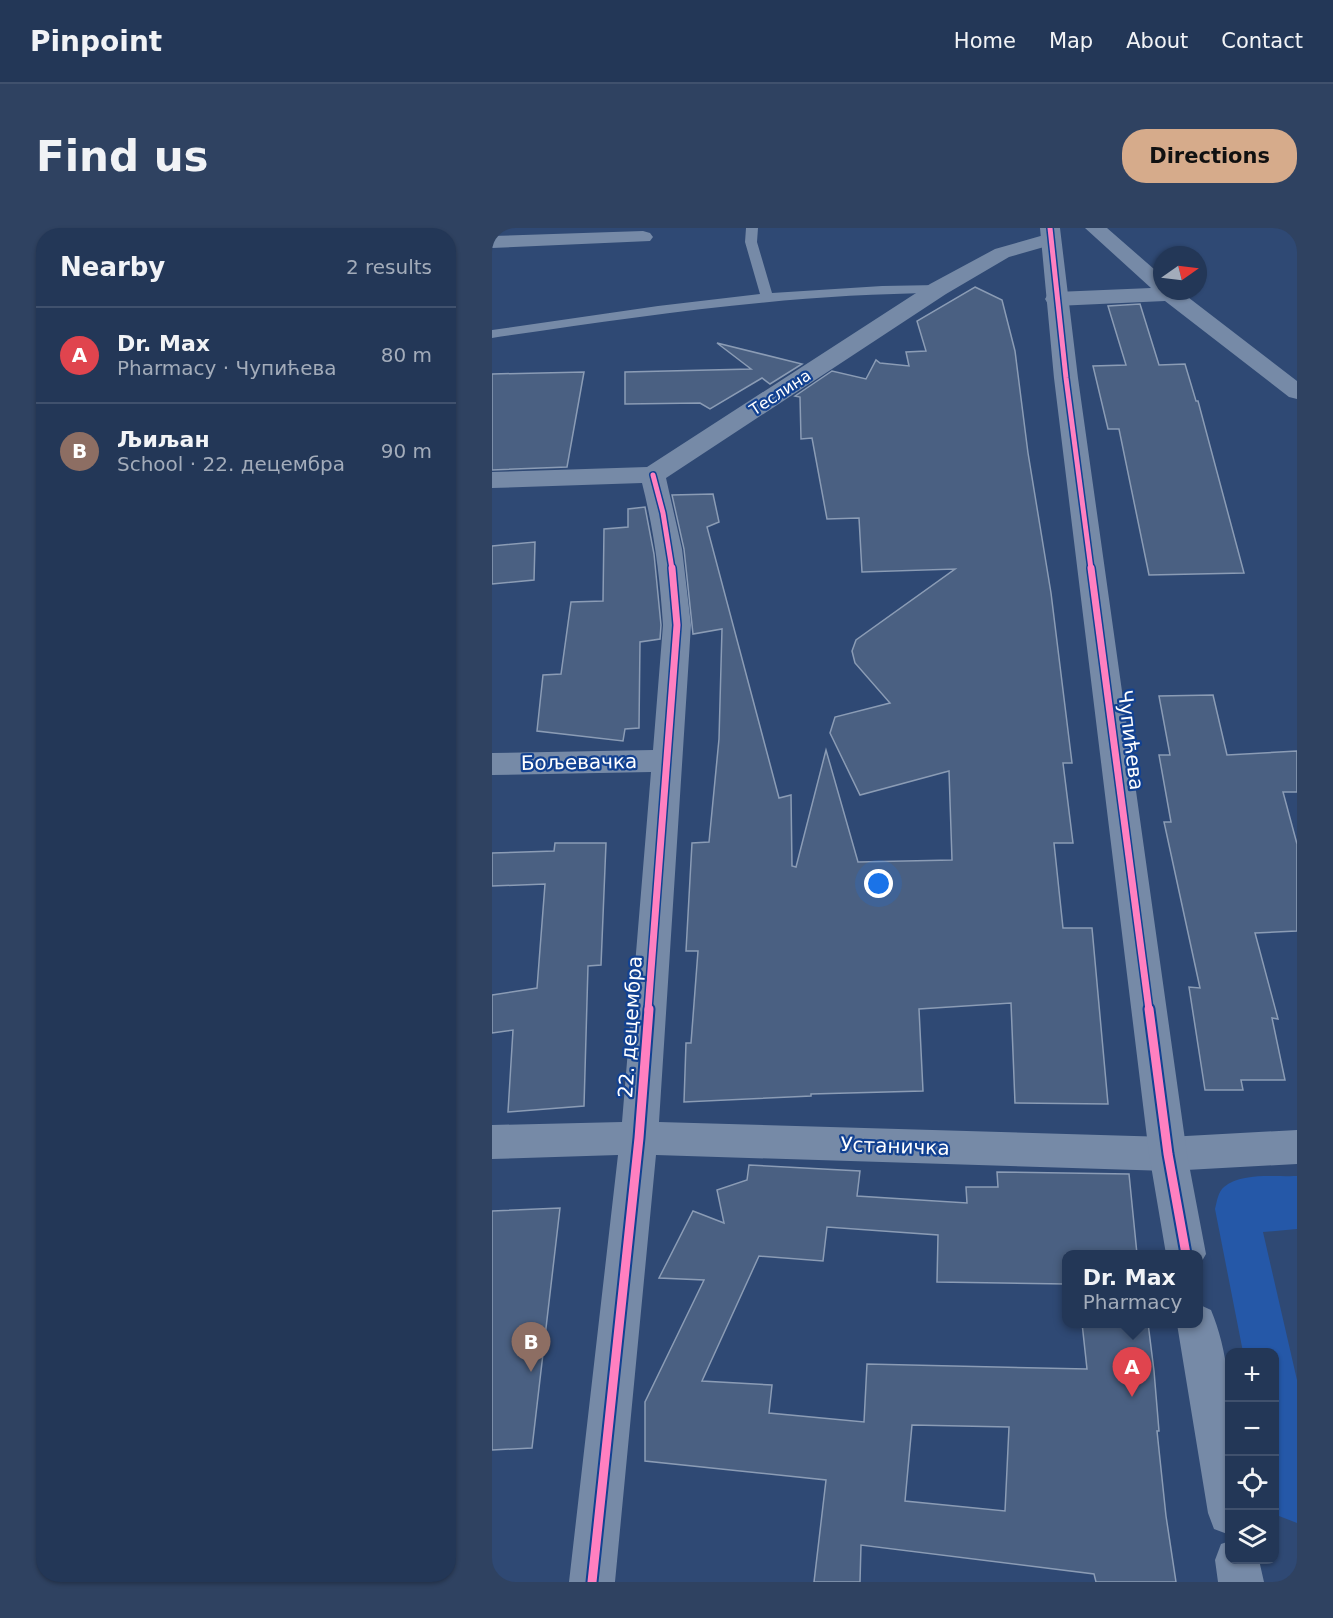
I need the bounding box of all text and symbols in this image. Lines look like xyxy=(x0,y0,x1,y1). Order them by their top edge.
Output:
text: Pinpoint xyxy=(30,25,162,58)
text: Home xyxy=(954,29,1016,53)
text: Map xyxy=(1049,29,1093,53)
text: About xyxy=(1126,29,1188,53)
text: Contact xyxy=(1221,29,1303,53)
button: Directions xyxy=(1122,129,1297,183)
text: Find us xyxy=(36,132,209,181)
north arrow xyxy=(1153,246,1207,300)
text: Nearby xyxy=(60,252,165,282)
text: 2 results xyxy=(346,255,432,279)
text: Dr. Max xyxy=(117,331,210,356)
text: A xyxy=(72,343,87,367)
text: 80 m xyxy=(381,343,432,367)
text: Pharmacy · Чупићева xyxy=(117,356,337,380)
street label: Теслина xyxy=(745,366,815,420)
text: Љиљан xyxy=(117,427,210,452)
text: B xyxy=(72,439,87,463)
text: 90 m xyxy=(381,439,432,463)
text: School · 22. децембра xyxy=(117,452,345,476)
street label: Чупићева xyxy=(1113,688,1149,792)
street label: Бољевачка xyxy=(521,749,637,775)
your location xyxy=(864,869,893,898)
street label: 22. децембра xyxy=(613,955,647,1099)
street label: Устаничка xyxy=(840,1132,950,1160)
popup xyxy=(1062,1250,1203,1328)
text: Dr. Max xyxy=(1083,1265,1176,1290)
text: Pharmacy xyxy=(1083,1290,1182,1314)
pin: B xyxy=(512,1322,550,1372)
pin: A xyxy=(1112,1348,1152,1397)
map controls xyxy=(1225,1348,1279,1564)
button: + xyxy=(1225,1348,1279,1402)
button: − xyxy=(1225,1402,1279,1456)
button: locate xyxy=(1225,1456,1279,1510)
button: layers xyxy=(1225,1510,1279,1564)

